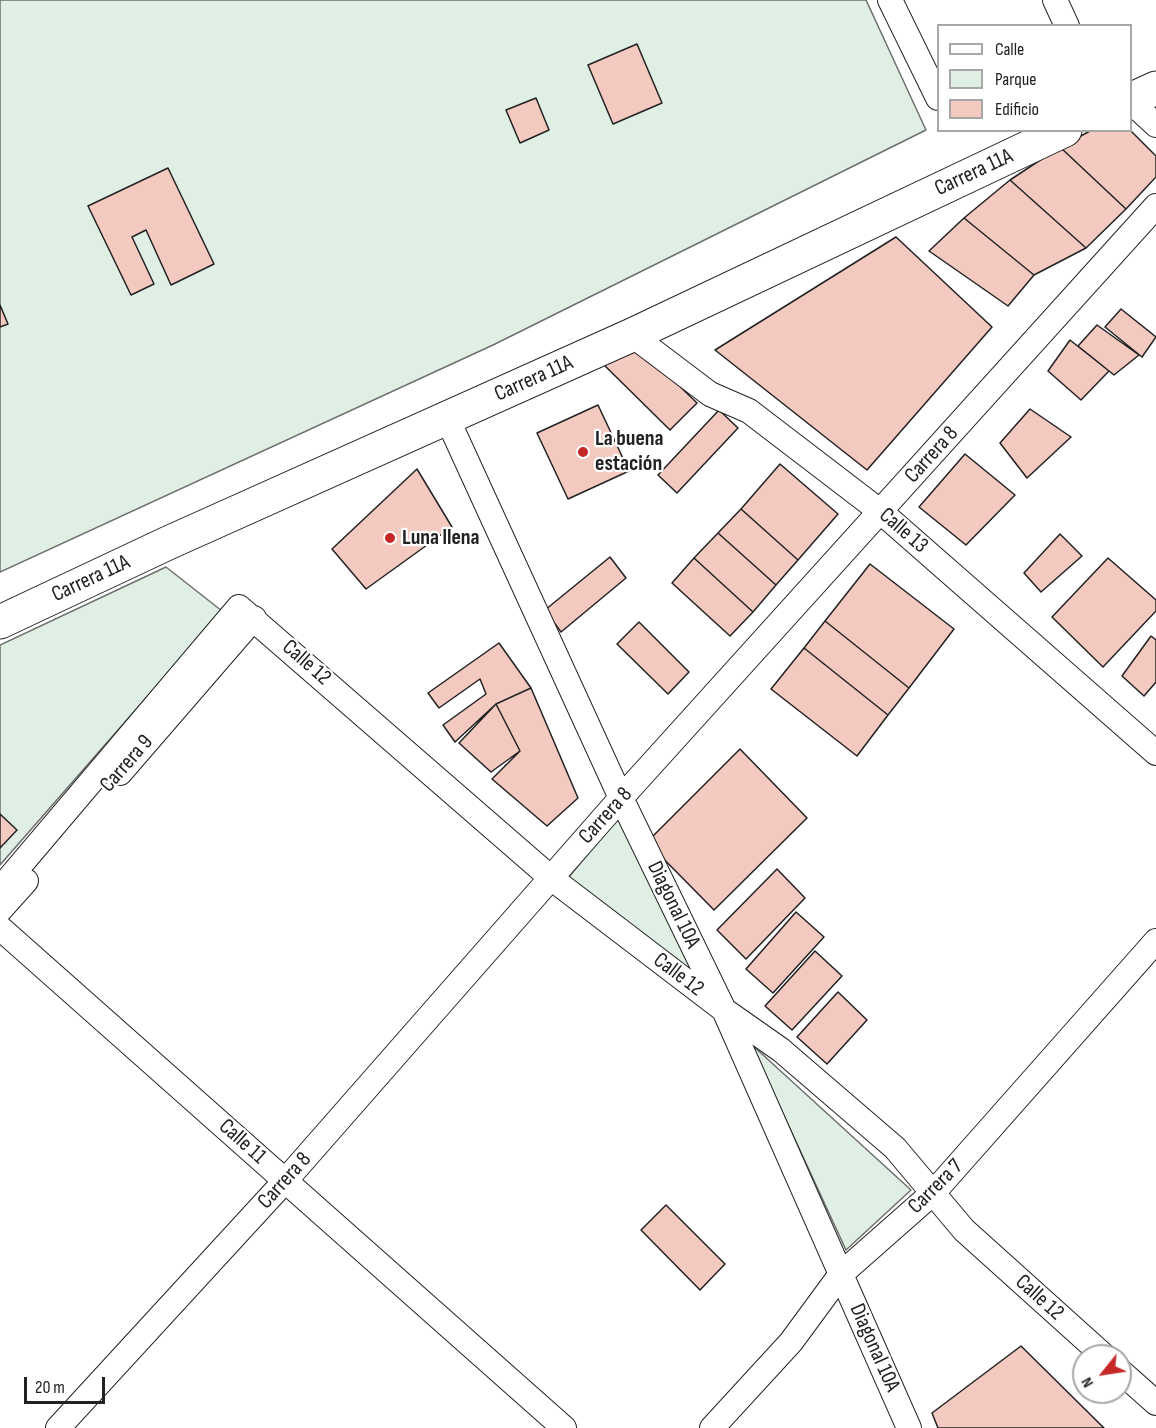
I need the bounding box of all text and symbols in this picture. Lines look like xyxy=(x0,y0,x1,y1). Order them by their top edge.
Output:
legend xyxy=(937,24,1132,132)
text: Calle xyxy=(995,39,1024,60)
text: Parque xyxy=(995,69,1036,90)
text: Edificio xyxy=(995,99,1039,120)
street label: Carrera 11A xyxy=(931,144,1017,202)
street label: Carrera 11A xyxy=(491,350,577,408)
street label: Carrera 8 xyxy=(900,421,964,489)
place label: La buena estación xyxy=(595,426,664,478)
marker: La buena estación xyxy=(576,445,590,459)
street label: Calle 13 xyxy=(873,503,933,559)
place label: Luna llena xyxy=(402,525,480,551)
marker: Luna llena xyxy=(383,531,397,545)
street label: Carrera 11A xyxy=(48,550,134,608)
street label: Calle 12 xyxy=(276,635,336,691)
street label: Carrera 9 xyxy=(95,730,159,798)
street label: Carrera 8 xyxy=(574,782,638,850)
street label: Diagonal 10A xyxy=(641,857,705,953)
street label: Calle 12 xyxy=(648,948,708,1002)
street label: Calle 11 xyxy=(213,1114,271,1170)
street label: Carrera 8 xyxy=(253,1147,317,1215)
street label: Carrera 7 xyxy=(903,1154,969,1220)
street label: Calle 12 xyxy=(1009,1269,1069,1327)
street label: Diagonal 10A xyxy=(843,1300,905,1396)
north arrow xyxy=(1072,1344,1132,1404)
scale bar xyxy=(27,1365,108,1403)
text: N xyxy=(1077,1374,1098,1391)
text: 20 m xyxy=(35,1377,65,1398)

